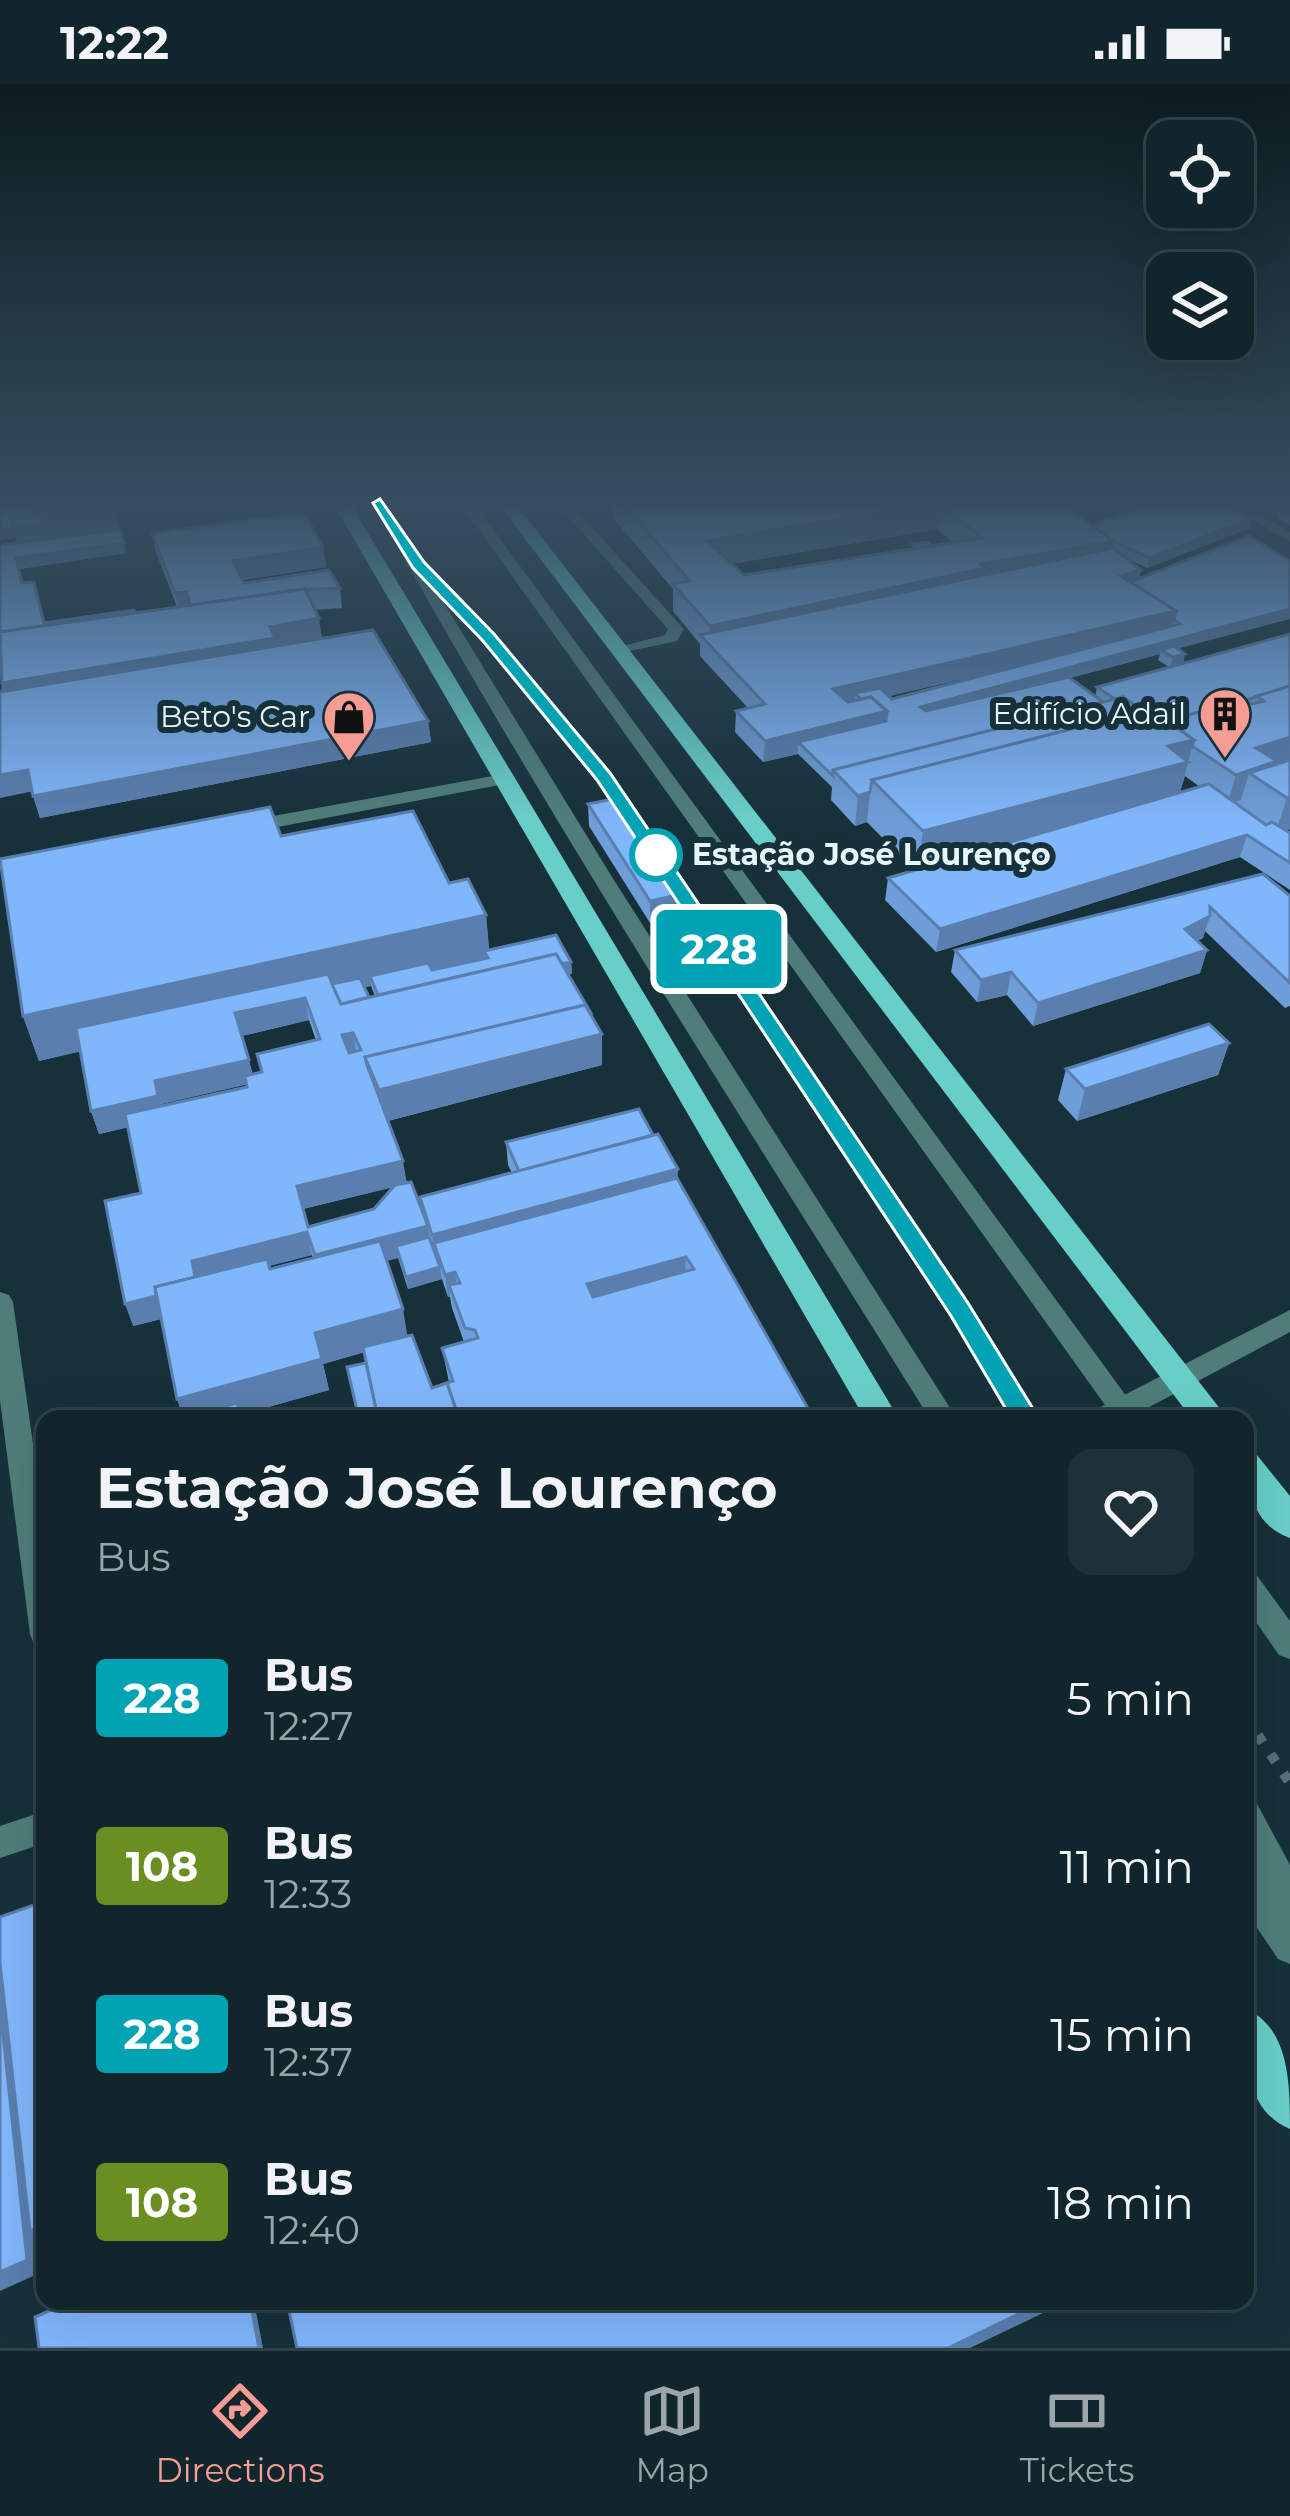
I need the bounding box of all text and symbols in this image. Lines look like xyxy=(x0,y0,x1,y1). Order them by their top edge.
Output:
text: 12:22 xyxy=(60,15,169,70)
map controls xyxy=(1146,120,1254,360)
button: locate xyxy=(1146,120,1254,228)
button: layers xyxy=(1146,252,1254,360)
building icon: Edifício Adail xyxy=(1197,686,1253,760)
shop icon: Beto's Car xyxy=(321,689,377,763)
place label: Edifício Adail xyxy=(993,695,1186,732)
place label: Beto's Car xyxy=(160,698,310,735)
marker: Estação José Lourenço xyxy=(631,830,681,880)
place label: Estação José Lourenço xyxy=(692,836,1051,873)
line badge: 228 xyxy=(650,910,788,988)
text: 228 xyxy=(680,923,758,975)
button: heart xyxy=(1068,1449,1194,1575)
text: Estação José Lourenço xyxy=(96,1453,778,1522)
text: Bus xyxy=(96,1533,171,1581)
text: Bus xyxy=(264,1647,353,1702)
text: 5 min xyxy=(1066,1671,1194,1726)
text: 228 xyxy=(123,1672,201,1724)
text: 12:27 xyxy=(264,1702,354,1750)
text: Bus xyxy=(264,1815,353,1870)
text: 11 min xyxy=(1059,1839,1194,1894)
text: 108 xyxy=(126,1840,198,1892)
text: 12:33 xyxy=(264,1870,352,1918)
text: Bus xyxy=(264,1983,353,2038)
text: 15 min xyxy=(1050,2007,1194,2062)
text: 228 xyxy=(123,2008,201,2060)
text: 12:37 xyxy=(264,2038,353,2086)
text: Bus xyxy=(264,2151,353,2206)
text: 18 min xyxy=(1047,2175,1194,2230)
text: 108 xyxy=(126,2176,198,2228)
text: 12:40 xyxy=(264,2206,360,2254)
tab: Directions xyxy=(155,2378,325,2490)
tab: Map xyxy=(636,2378,709,2490)
tab: Tickets xyxy=(1020,2378,1134,2490)

